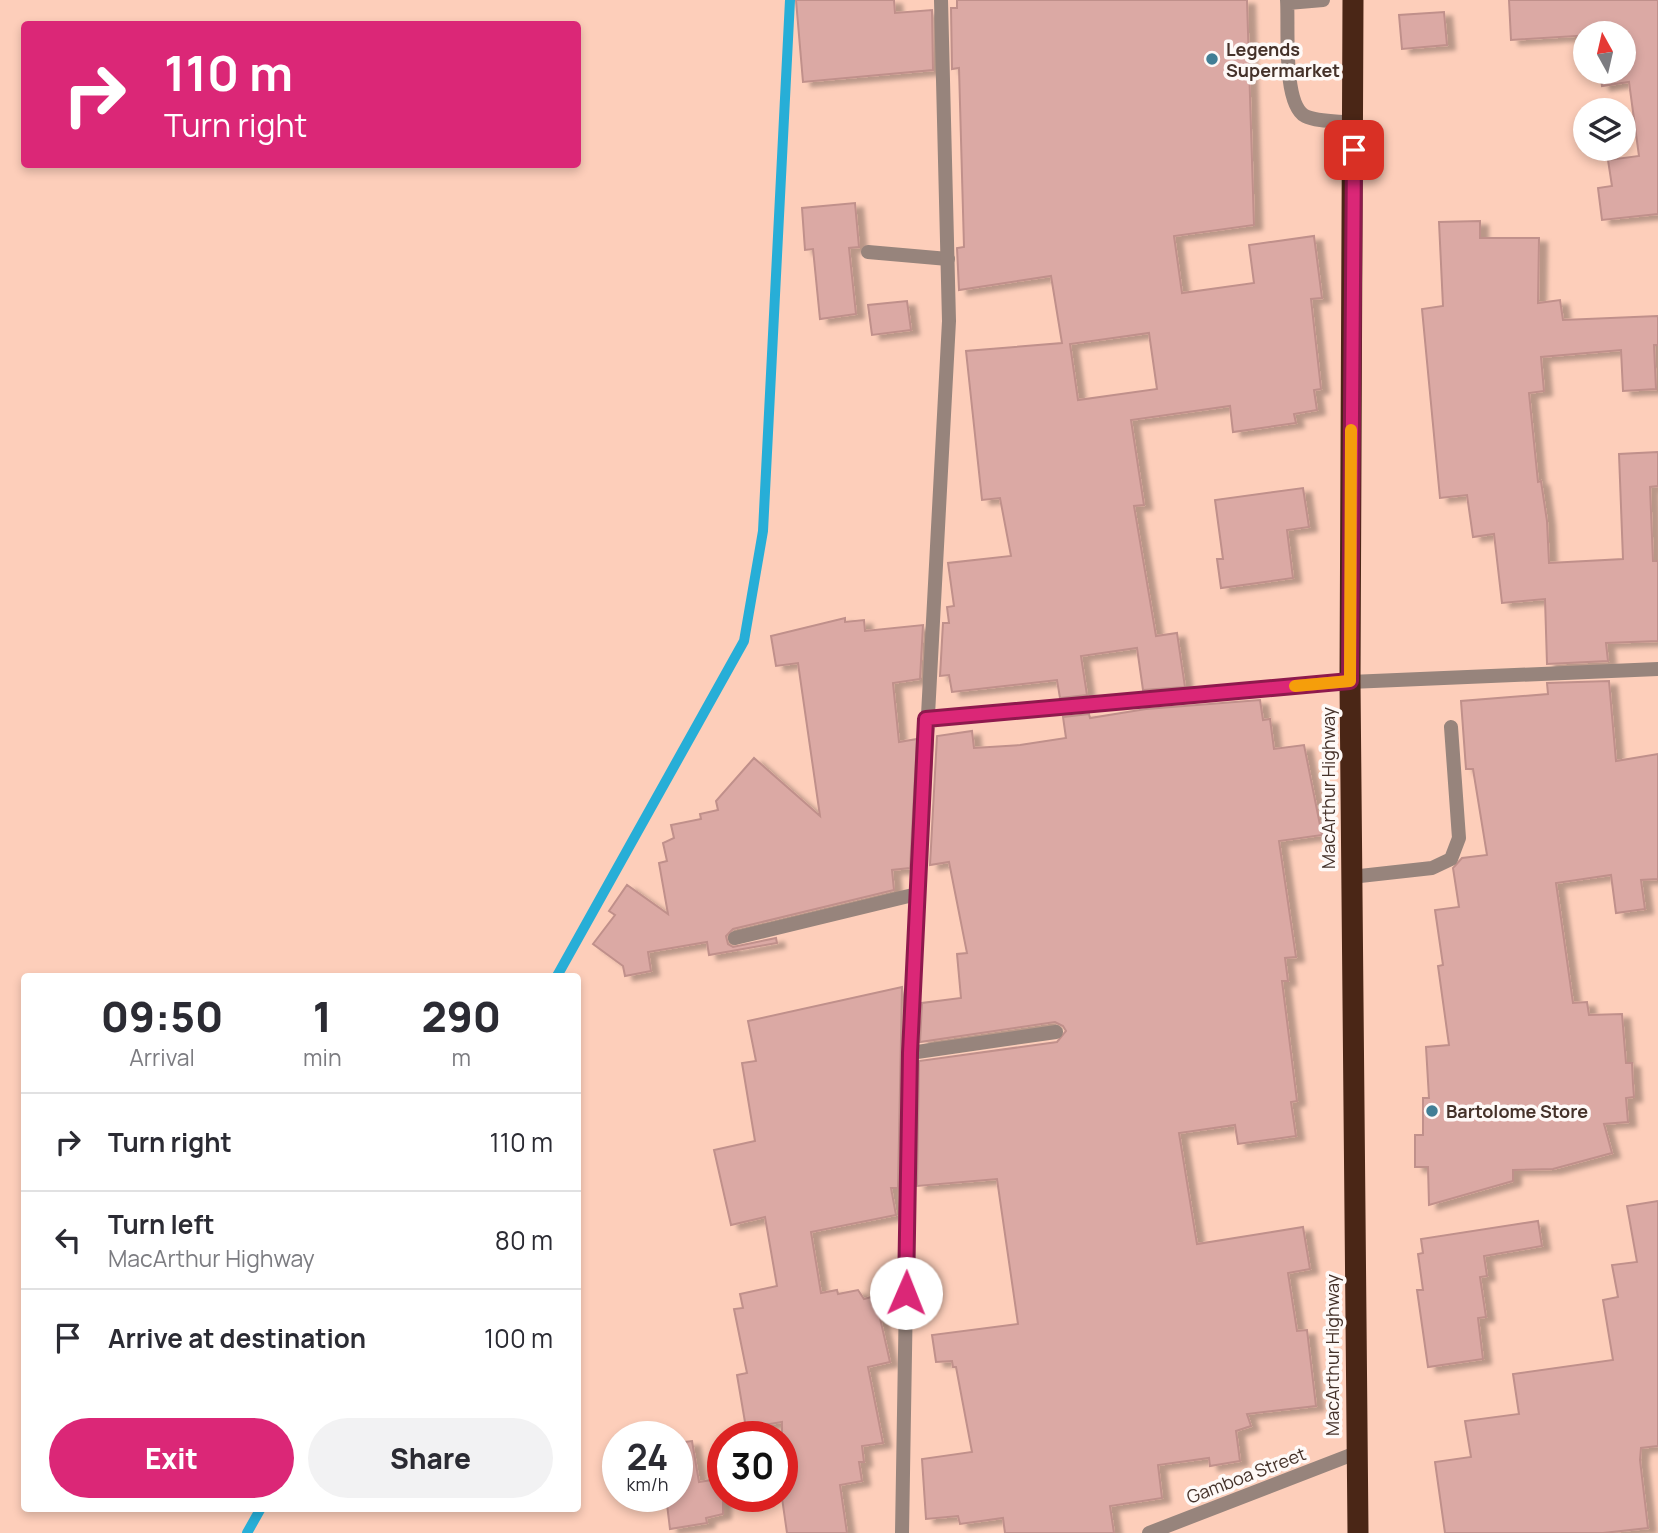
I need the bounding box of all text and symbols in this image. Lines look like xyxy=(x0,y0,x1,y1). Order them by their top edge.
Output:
north arrow xyxy=(1573,21,1636,84)
map controls xyxy=(1573,21,1636,161)
place label: Legends Supermarket xyxy=(1226,37,1340,82)
text: 110 m xyxy=(164,39,293,106)
icon: right xyxy=(49,49,140,140)
marker: Legends Supermarket xyxy=(1204,51,1220,67)
button: layers xyxy=(1573,98,1636,161)
text: Turn right xyxy=(164,103,307,147)
pin xyxy=(1324,120,1384,180)
icon: arrive xyxy=(1335,131,1373,169)
street label: MacArthur Highway xyxy=(1316,707,1340,869)
text: 09:50 xyxy=(101,987,223,1045)
text: 1 xyxy=(313,987,332,1045)
text: 290 xyxy=(421,987,501,1045)
text: Arrival xyxy=(129,1041,195,1073)
text: min xyxy=(303,1041,342,1073)
text: m xyxy=(452,1041,471,1073)
place label: Bartolome Store xyxy=(1446,1099,1588,1123)
marker: Bartolome Store xyxy=(1424,1103,1440,1119)
icon: right xyxy=(49,1123,87,1161)
text: Turn right xyxy=(108,1124,232,1160)
text: 110 m xyxy=(490,1124,553,1160)
text: Turn left xyxy=(108,1206,215,1242)
icon: left xyxy=(49,1221,87,1259)
text: 80 m xyxy=(495,1222,553,1258)
text: MacArthur Highway xyxy=(108,1242,315,1274)
position arrow xyxy=(869,1256,943,1330)
street label: MacArthur Highway xyxy=(1320,1274,1344,1436)
icon: arrive xyxy=(49,1319,87,1357)
text: Arrive at destination xyxy=(108,1320,366,1356)
text: 100 m xyxy=(484,1320,553,1356)
button: Exit xyxy=(49,1418,294,1498)
button: Share xyxy=(308,1418,553,1498)
speed limit sign: 30 xyxy=(707,1421,798,1512)
text: 24 xyxy=(627,1433,668,1481)
street label: Gamboa Street xyxy=(1183,1441,1309,1509)
text: km/h xyxy=(627,1472,668,1496)

